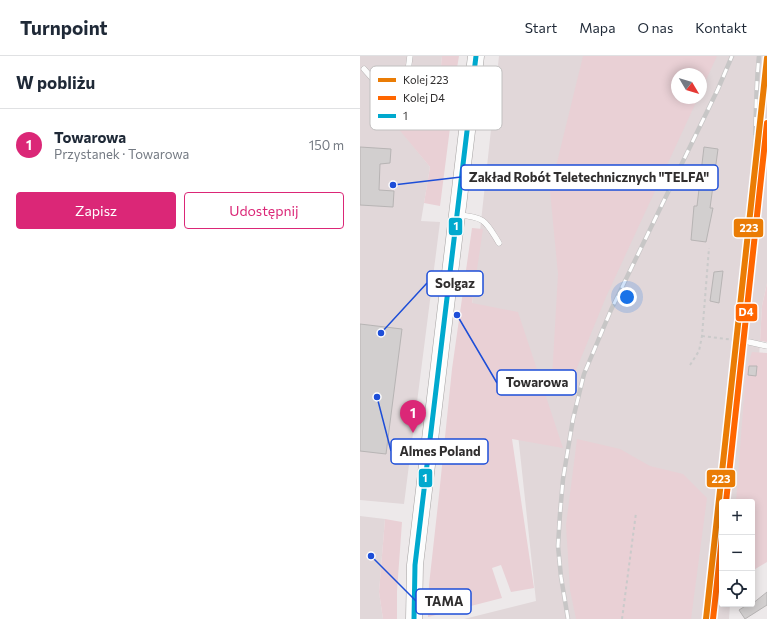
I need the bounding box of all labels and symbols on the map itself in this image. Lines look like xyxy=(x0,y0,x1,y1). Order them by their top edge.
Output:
legend xyxy=(370,66,502,130)
north arrow xyxy=(671,68,707,104)
text: Kolej 223 xyxy=(403,73,449,86)
text: Kolej D4 xyxy=(403,91,445,104)
text: 1 xyxy=(403,109,408,122)
callout: Zakład Robót Teletechnicznych "TELFA" xyxy=(461,165,718,190)
text: Zakład Robót Teletechnicznych "TELFA" xyxy=(469,169,710,185)
line badge: 1 xyxy=(448,217,463,236)
line badge: 223 xyxy=(733,218,764,238)
text: 1 xyxy=(454,219,459,232)
text: 223 xyxy=(740,221,758,234)
callout: Solgaz xyxy=(427,271,483,296)
text: Solgaz xyxy=(435,275,475,291)
your location xyxy=(617,287,637,307)
line badge: D4 xyxy=(735,303,758,322)
text: D4 xyxy=(739,305,754,318)
callout: Towarowa xyxy=(497,370,576,395)
text: Towarowa xyxy=(506,374,568,390)
pin: 1 xyxy=(400,400,426,433)
callout: Almes Poland xyxy=(391,439,488,464)
text: Almes Poland xyxy=(399,443,481,459)
line badge: 1 xyxy=(418,468,433,488)
line badge: 223 xyxy=(706,469,736,488)
text: 1 xyxy=(423,471,428,484)
text: 223 xyxy=(712,472,730,485)
callout: TAMA xyxy=(416,589,471,614)
text: TAMA xyxy=(425,593,464,609)

